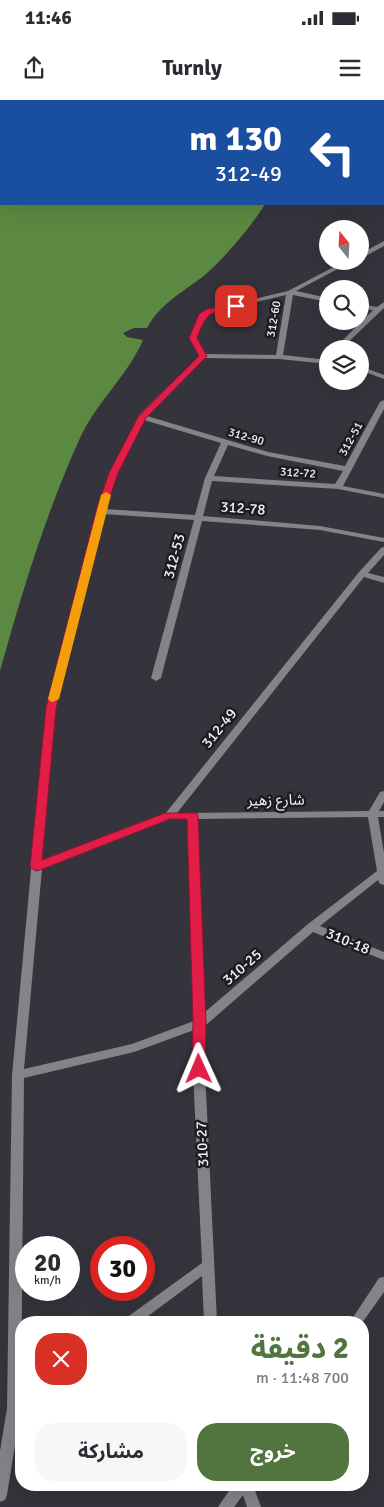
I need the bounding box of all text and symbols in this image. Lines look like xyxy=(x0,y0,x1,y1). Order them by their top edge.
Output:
text: 11:46 xyxy=(25,6,72,30)
icon: share xyxy=(20,54,48,82)
text: Turnly xyxy=(162,54,222,81)
icon: menu xyxy=(336,54,364,82)
text: 130 m xyxy=(189,117,282,160)
icon: left xyxy=(300,120,365,185)
text: 312-49 xyxy=(215,160,282,187)
north arrow xyxy=(319,220,369,270)
map controls xyxy=(319,220,369,390)
button: search xyxy=(319,280,369,330)
pin xyxy=(215,285,257,327)
icon: arrive xyxy=(222,292,250,320)
street label: 312-60 xyxy=(263,300,285,338)
button: layers xyxy=(319,340,369,390)
street label: 312-51 xyxy=(336,419,366,459)
street label: 312-90 xyxy=(226,425,266,449)
street label: 312-72 xyxy=(279,464,317,482)
street label: 312-78 xyxy=(220,497,266,519)
street label: 312-53 xyxy=(159,532,189,580)
street label: 312-49 xyxy=(198,705,240,751)
street label: شارع زهير xyxy=(246,790,305,813)
street label: 310-18 xyxy=(323,924,373,958)
street label: 310-25 xyxy=(219,945,265,989)
position arrow xyxy=(172,1042,224,1094)
street label: 310-27 xyxy=(192,1121,212,1167)
speed limit sign: 30 xyxy=(90,1236,155,1301)
text: 20 xyxy=(34,1247,61,1278)
text: km/h xyxy=(34,1273,61,1288)
text: 2 دقيقة xyxy=(251,1330,349,1367)
button: close xyxy=(35,1333,87,1385)
text: 700 m · 11:48 xyxy=(256,1368,349,1388)
button: مشاركة xyxy=(35,1423,187,1481)
button: خروج xyxy=(197,1423,349,1481)

